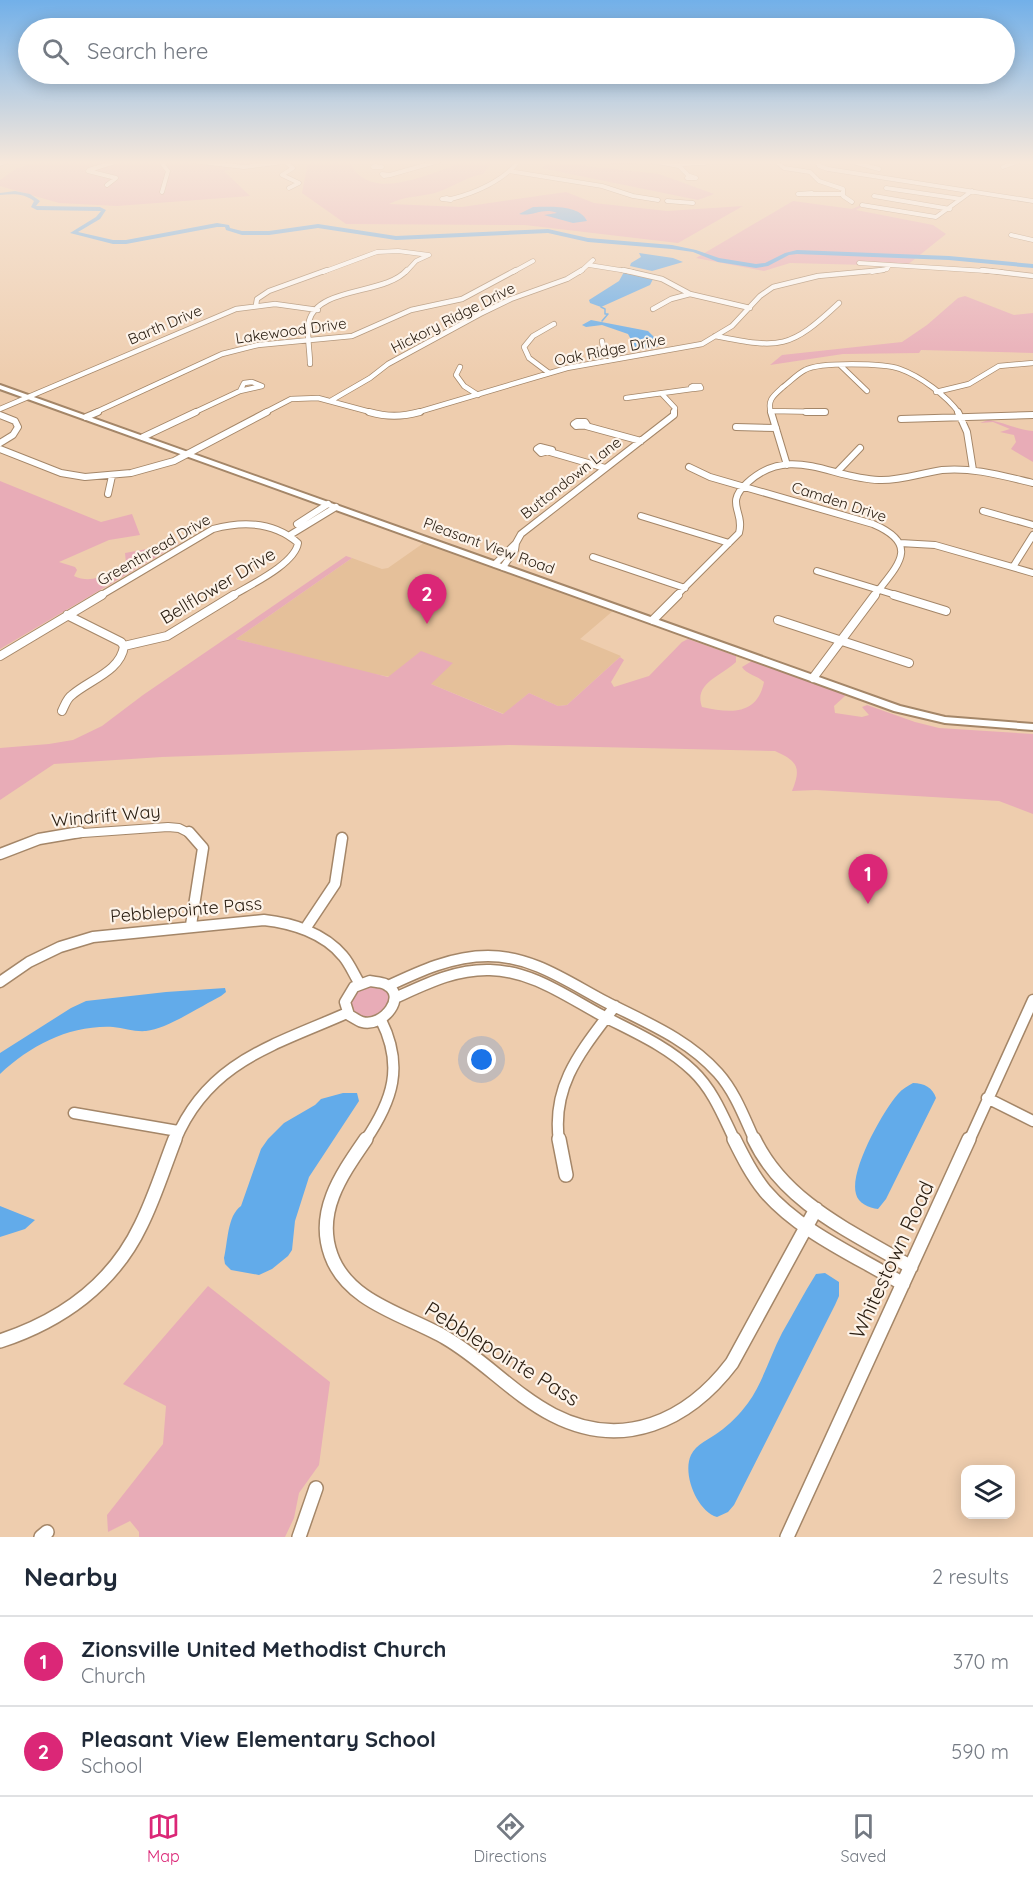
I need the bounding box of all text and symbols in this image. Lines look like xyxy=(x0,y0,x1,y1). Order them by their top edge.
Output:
search box xyxy=(18,18,1015,84)
icon: search xyxy=(39,35,72,68)
text: Search here xyxy=(87,37,208,65)
street label: Hickory Ridge Drive xyxy=(387,278,518,357)
street label: Barth Drive xyxy=(125,300,205,349)
street label: Lakewood Drive xyxy=(234,313,348,348)
street label: Oak Ridge Drive xyxy=(553,329,667,370)
street label: Buttondown Lane xyxy=(517,432,625,523)
street label: Camden Drive xyxy=(789,477,889,526)
street label: Greenthread Drive xyxy=(94,509,214,590)
street label: Pleasant View Road xyxy=(421,513,557,578)
street label: Bellflower Drive xyxy=(156,542,280,629)
pin: 2 xyxy=(408,574,446,624)
street label: Windrift Way xyxy=(51,799,161,832)
pin: 1 xyxy=(848,854,888,904)
street label: Pebblepointe Pass xyxy=(109,891,263,928)
your location xyxy=(467,1045,496,1074)
street label: Whitestown Road xyxy=(843,1177,939,1343)
street label: Pebblepointe Pass xyxy=(420,1295,585,1411)
map controls xyxy=(961,1465,1015,1519)
button: layers xyxy=(961,1465,1015,1519)
text: Nearby xyxy=(24,1560,118,1593)
text: 2 results xyxy=(932,1564,1009,1589)
text: Zionsville United Methodist Church xyxy=(81,1635,446,1663)
text: 1 xyxy=(40,1649,47,1674)
text: 370 m xyxy=(953,1649,1009,1674)
text: Church xyxy=(81,1663,146,1688)
text: Pleasant View Elementary School xyxy=(81,1725,436,1753)
text: 2 xyxy=(38,1739,49,1764)
text: 590 m xyxy=(951,1739,1009,1764)
text: School xyxy=(81,1753,143,1778)
tab: Map xyxy=(147,1810,180,1866)
tab: Directions xyxy=(474,1810,547,1866)
tab: Saved xyxy=(841,1810,886,1866)

